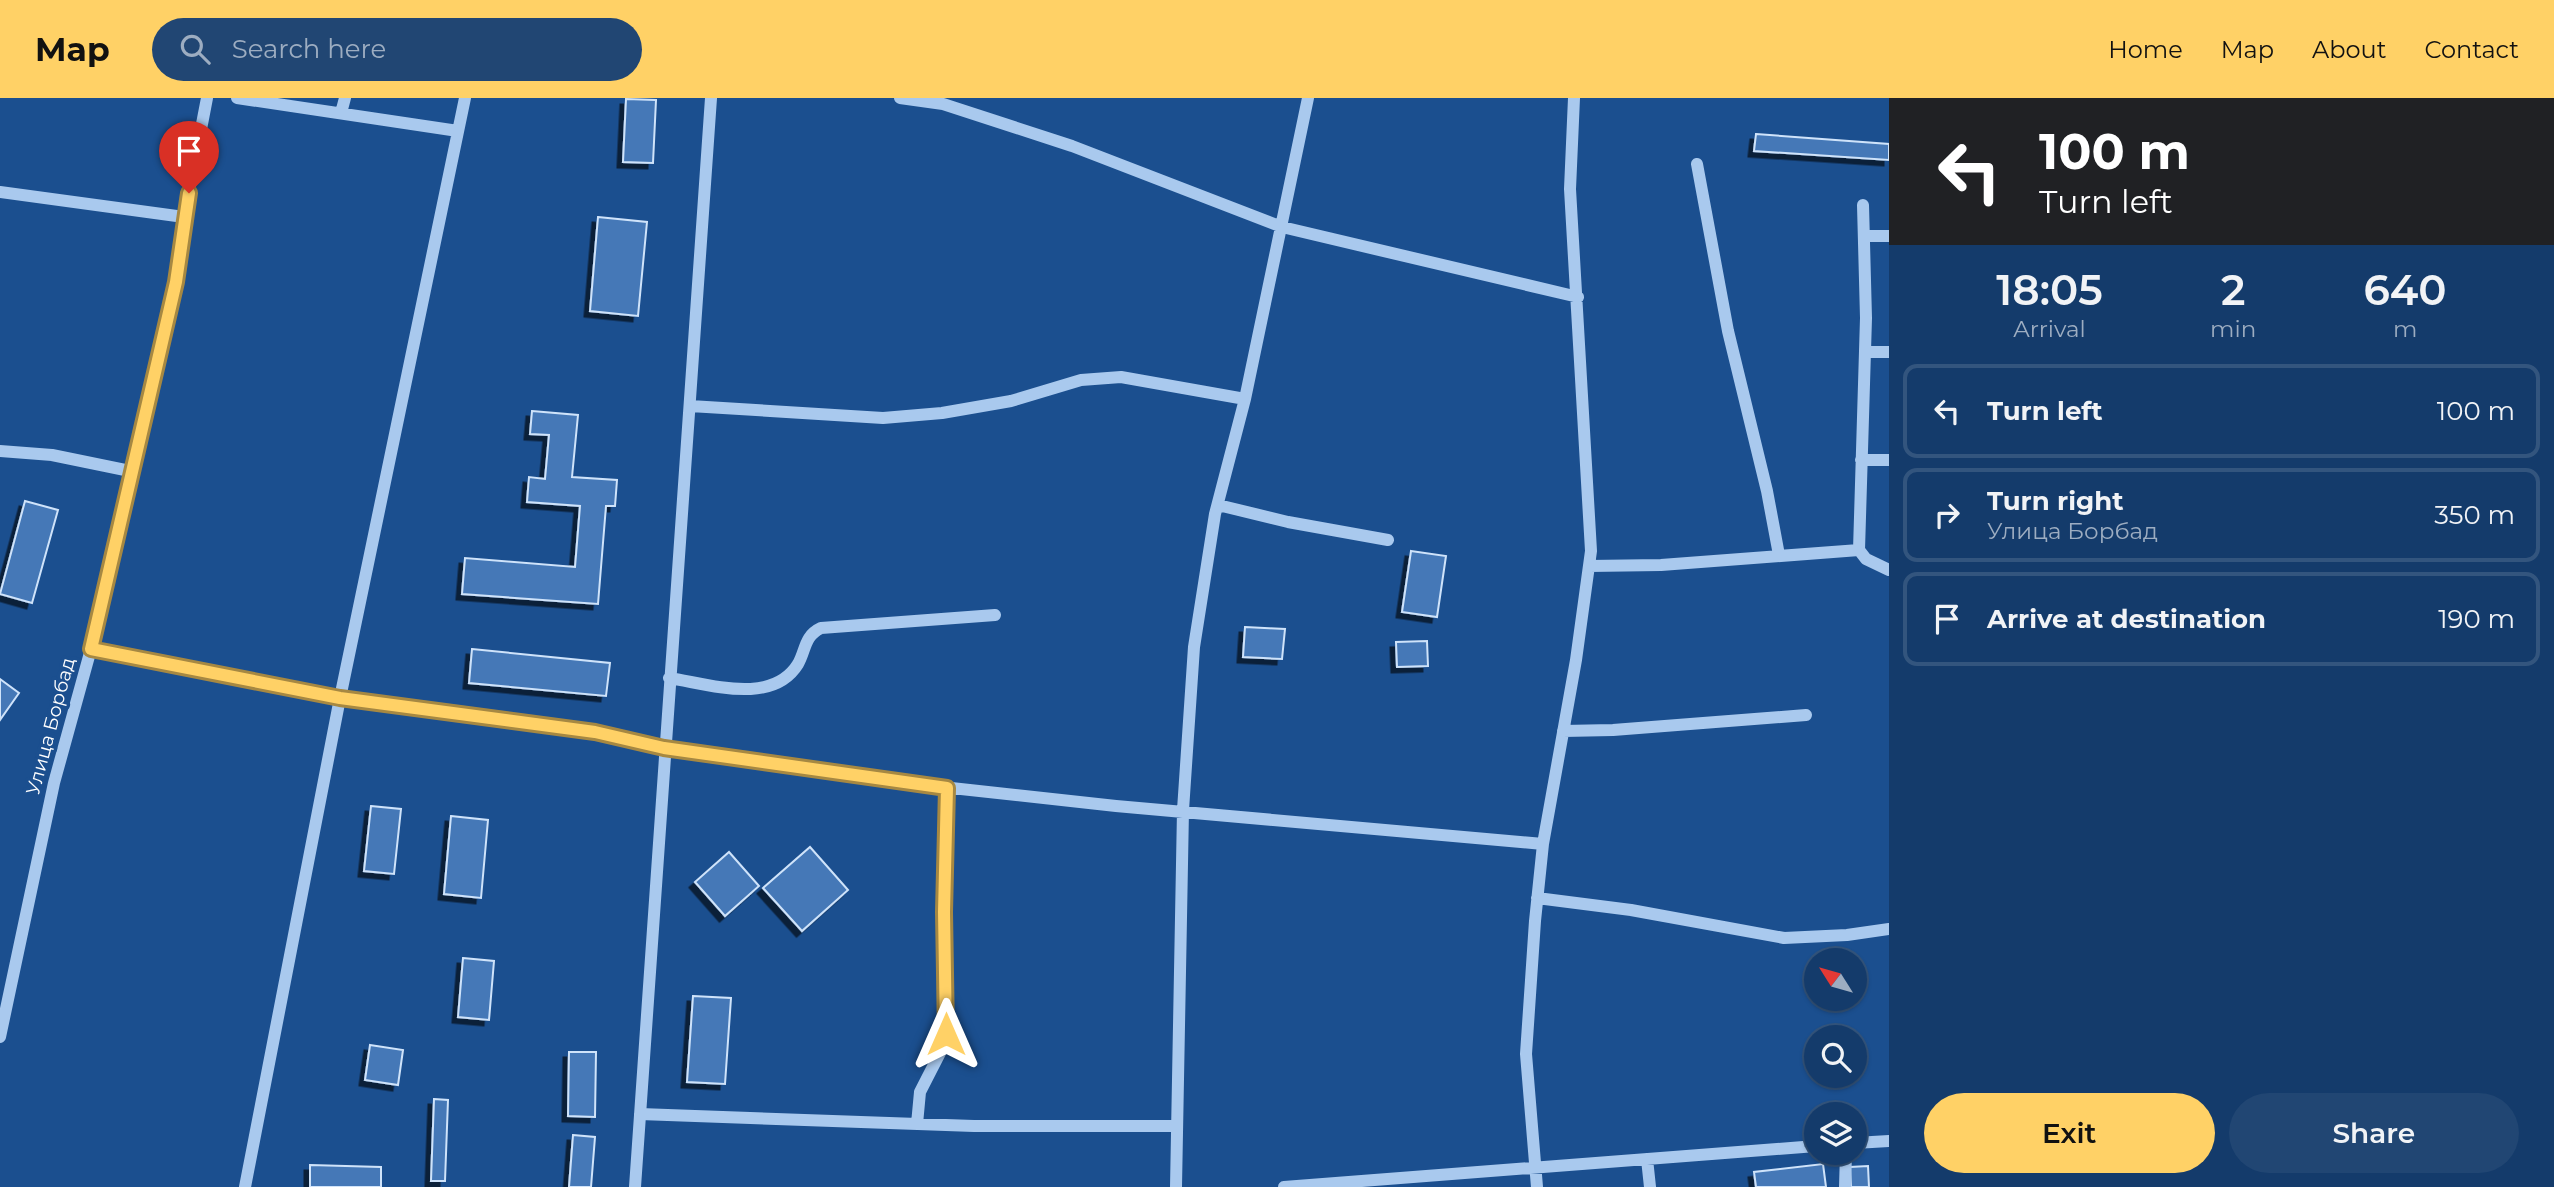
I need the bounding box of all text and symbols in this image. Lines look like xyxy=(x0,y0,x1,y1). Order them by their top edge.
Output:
search box xyxy=(152,18,642,81)
text: Map xyxy=(35,29,110,69)
icon: search xyxy=(176,30,214,68)
text: Search here xyxy=(232,33,386,65)
text: Home xyxy=(2108,35,2183,64)
text: Map xyxy=(2221,35,2274,64)
text: About xyxy=(2312,35,2386,64)
text: Contact xyxy=(2424,35,2519,64)
pin xyxy=(159,121,219,193)
text: 100 m xyxy=(2039,122,2190,181)
icon: left xyxy=(1924,126,2015,217)
icon: arrive xyxy=(170,132,208,170)
text: Turn left xyxy=(2039,182,2173,221)
text: 18:05 xyxy=(1996,264,2103,316)
text: 2 xyxy=(2221,264,2245,316)
text: 640 xyxy=(2364,264,2447,316)
text: Arrival xyxy=(2013,315,2086,343)
text: min xyxy=(2210,315,2256,343)
text: m xyxy=(2393,315,2417,343)
icon: left xyxy=(1928,392,1966,430)
text: Turn left xyxy=(1987,395,2103,427)
text: 100 m xyxy=(2437,395,2515,427)
text: Turn right xyxy=(1987,485,2123,517)
icon: right xyxy=(1928,496,1966,534)
text: 350 m xyxy=(2434,499,2515,531)
text: Улица Борбад xyxy=(1987,517,2158,545)
icon: arrive xyxy=(1928,600,1966,638)
text: Arrive at destination xyxy=(1987,603,2266,635)
text: 190 m xyxy=(2438,603,2515,635)
street label: Улица Борбад xyxy=(21,655,80,797)
north arrow xyxy=(1804,948,1867,1012)
map controls xyxy=(1804,948,1867,1165)
position arrow xyxy=(909,997,983,1071)
button: search xyxy=(1804,1025,1867,1088)
button: Exit xyxy=(1924,1093,2215,1173)
button: Share xyxy=(2229,1093,2519,1173)
button: layers xyxy=(1804,1102,1867,1165)

